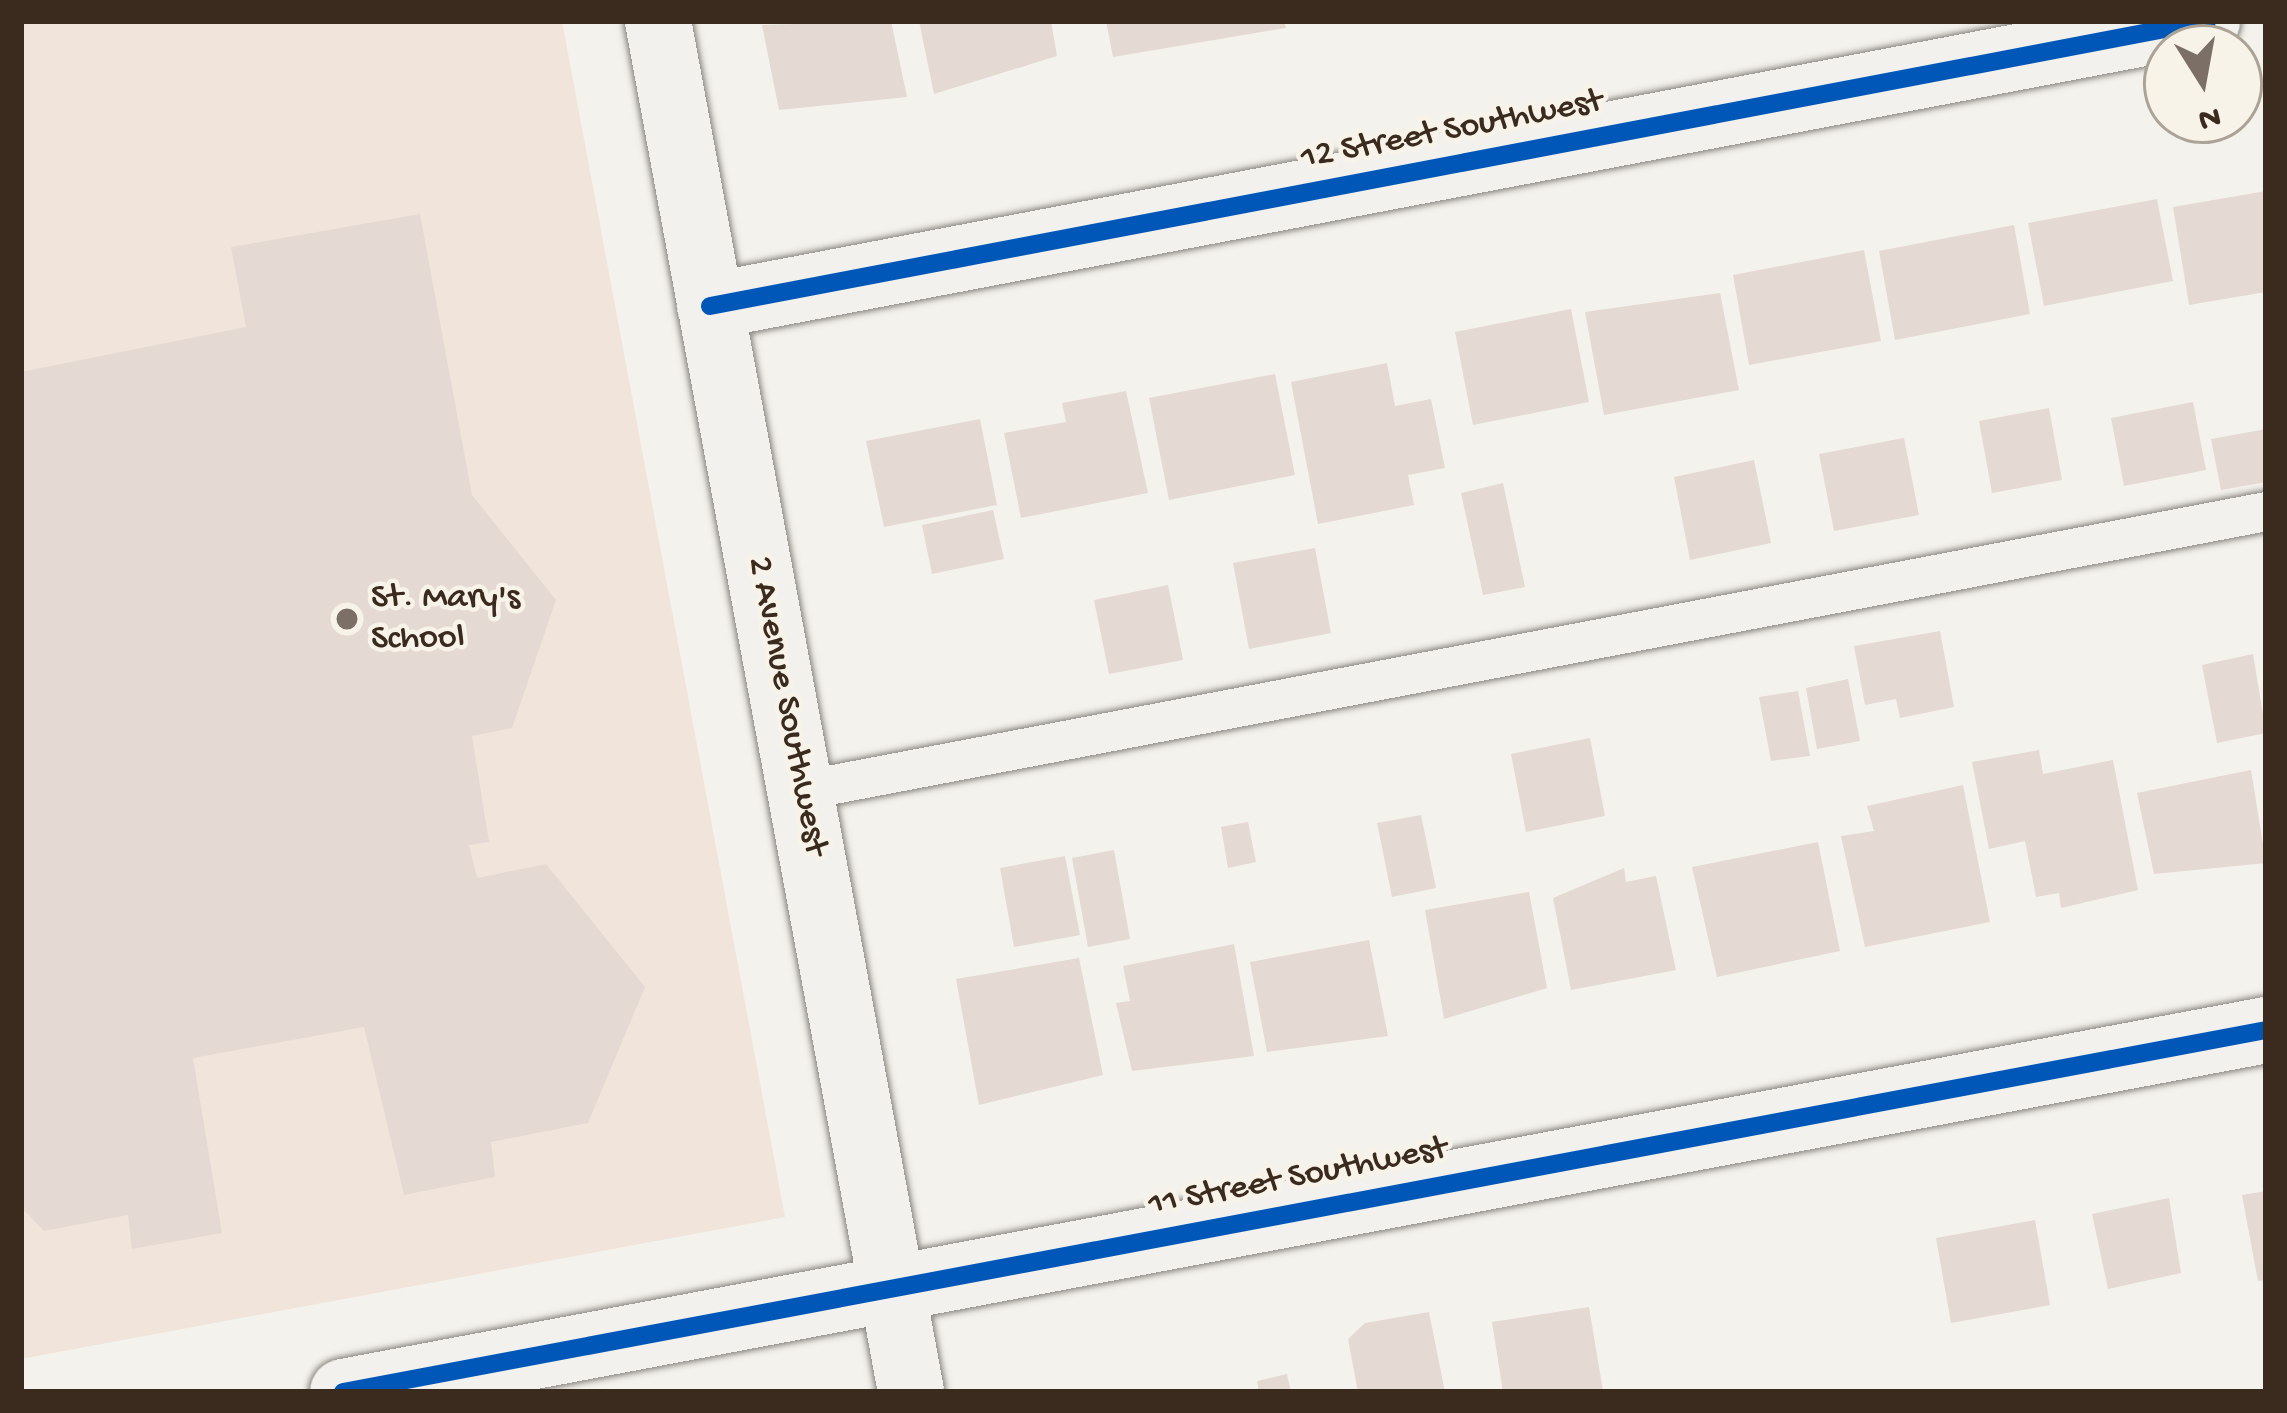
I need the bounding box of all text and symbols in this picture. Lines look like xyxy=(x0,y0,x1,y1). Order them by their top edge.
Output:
north arrow xyxy=(2143,24,2263,144)
street label: 12 Street Southwest xyxy=(1298,81,1606,181)
text: N xyxy=(2195,96,2224,137)
street label: 2 Avenue Southwest xyxy=(736,553,836,859)
place label: St. Mary's School xyxy=(371,576,520,661)
marker: St. Mary's School xyxy=(334,606,360,632)
street label: 11 Street Southwest xyxy=(1145,1128,1451,1228)

